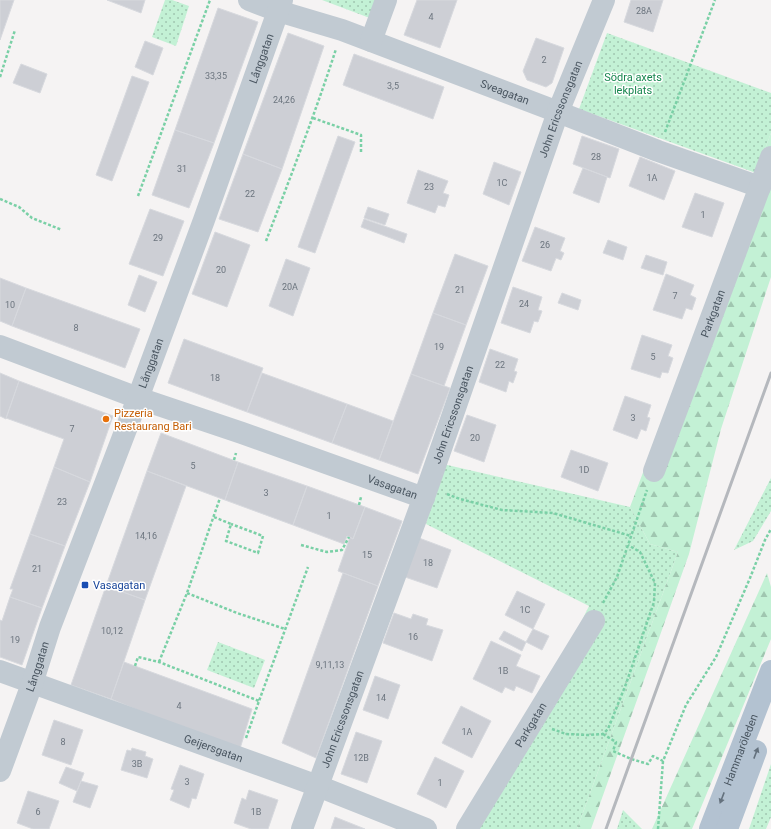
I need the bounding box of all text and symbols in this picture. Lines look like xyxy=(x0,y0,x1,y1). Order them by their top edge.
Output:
house number: 28A xyxy=(636,6,652,16)
house number: 4 xyxy=(428,12,434,22)
street label: Långgatan xyxy=(247,32,277,85)
house number: 2 xyxy=(541,55,547,65)
street label: John Ericssonsgatan xyxy=(537,59,585,159)
house number: 33,35 xyxy=(205,71,227,81)
park label: Södra axets lekplats xyxy=(604,71,662,97)
street label: Sveagatan xyxy=(478,77,531,108)
house number: 3,5 xyxy=(387,81,399,91)
house number: 24,26 xyxy=(273,95,295,105)
house number: 28 xyxy=(591,152,601,162)
house number: 31 xyxy=(177,164,187,174)
house number: 1A xyxy=(647,173,658,183)
house number: 1C xyxy=(497,178,508,188)
house number: 23 xyxy=(424,182,434,192)
house number: 22 xyxy=(245,189,255,199)
house number: 1 xyxy=(700,210,706,220)
house number: 29 xyxy=(153,233,163,243)
house number: 26 xyxy=(540,240,550,250)
house number: 20 xyxy=(216,265,226,275)
house number: 20A xyxy=(282,282,298,292)
house number: 21 xyxy=(455,285,465,295)
street label: Parkgatan xyxy=(698,288,728,339)
house number: 7 xyxy=(672,291,678,301)
house number: 24 xyxy=(519,299,529,309)
house number: 10 xyxy=(5,300,15,310)
house number: 8 xyxy=(73,323,79,333)
street label: Långgatan xyxy=(136,337,167,390)
house number: 19 xyxy=(434,342,444,352)
house number: 5 xyxy=(650,352,656,362)
house number: 22 xyxy=(495,360,505,370)
street label: John Ericssonsgatan xyxy=(430,364,476,466)
house number: 18 xyxy=(210,373,220,383)
place label: Pizzeria Restaurang Bari xyxy=(114,407,192,433)
house number: 3 xyxy=(630,413,636,423)
marker: Pizzeria Restaurang Bari xyxy=(101,414,111,424)
house number: 7 xyxy=(69,424,75,434)
house number: 20 xyxy=(470,433,480,443)
house number: 5 xyxy=(190,461,196,471)
house number: 1D xyxy=(579,465,590,475)
street label: Vasagatan xyxy=(366,472,419,502)
house number: 3 xyxy=(263,488,269,498)
house number: 23 xyxy=(57,497,67,507)
house number: 1 xyxy=(326,511,332,521)
house number: 14,16 xyxy=(135,531,157,541)
house number: 15 xyxy=(362,550,372,560)
house number: 18 xyxy=(423,558,433,568)
house number: 21 xyxy=(32,564,42,574)
place label: Vasagatan xyxy=(93,579,145,592)
marker: Vasagatan xyxy=(80,580,90,590)
house number: 1C xyxy=(520,605,531,615)
house number: 10,12 xyxy=(101,626,123,636)
house number: 16 xyxy=(408,632,418,642)
house number: 19 xyxy=(10,635,20,645)
street label: Långgatan xyxy=(24,640,52,694)
house number: 9,11,13 xyxy=(316,660,344,670)
house number: 1B xyxy=(498,666,509,676)
street label: John Ericssonsgatan xyxy=(319,669,367,770)
house number: 14 xyxy=(376,693,386,703)
street label: Parkgatan xyxy=(512,700,550,750)
house number: 4 xyxy=(176,701,182,711)
street label: Hammaröleden xyxy=(721,712,761,788)
house number: 1A xyxy=(462,727,473,737)
street label: Geijersgatan xyxy=(182,732,245,765)
house number: 8 xyxy=(60,737,66,747)
one-way arrow xyxy=(753,747,759,759)
house number: 12B xyxy=(353,753,369,763)
house number: 3B xyxy=(132,759,143,769)
house number: 3 xyxy=(184,777,190,787)
house number: 1 xyxy=(437,778,443,788)
one-way arrow xyxy=(719,793,725,805)
house number: 6 xyxy=(35,807,41,817)
house number: 1B xyxy=(251,807,262,817)

